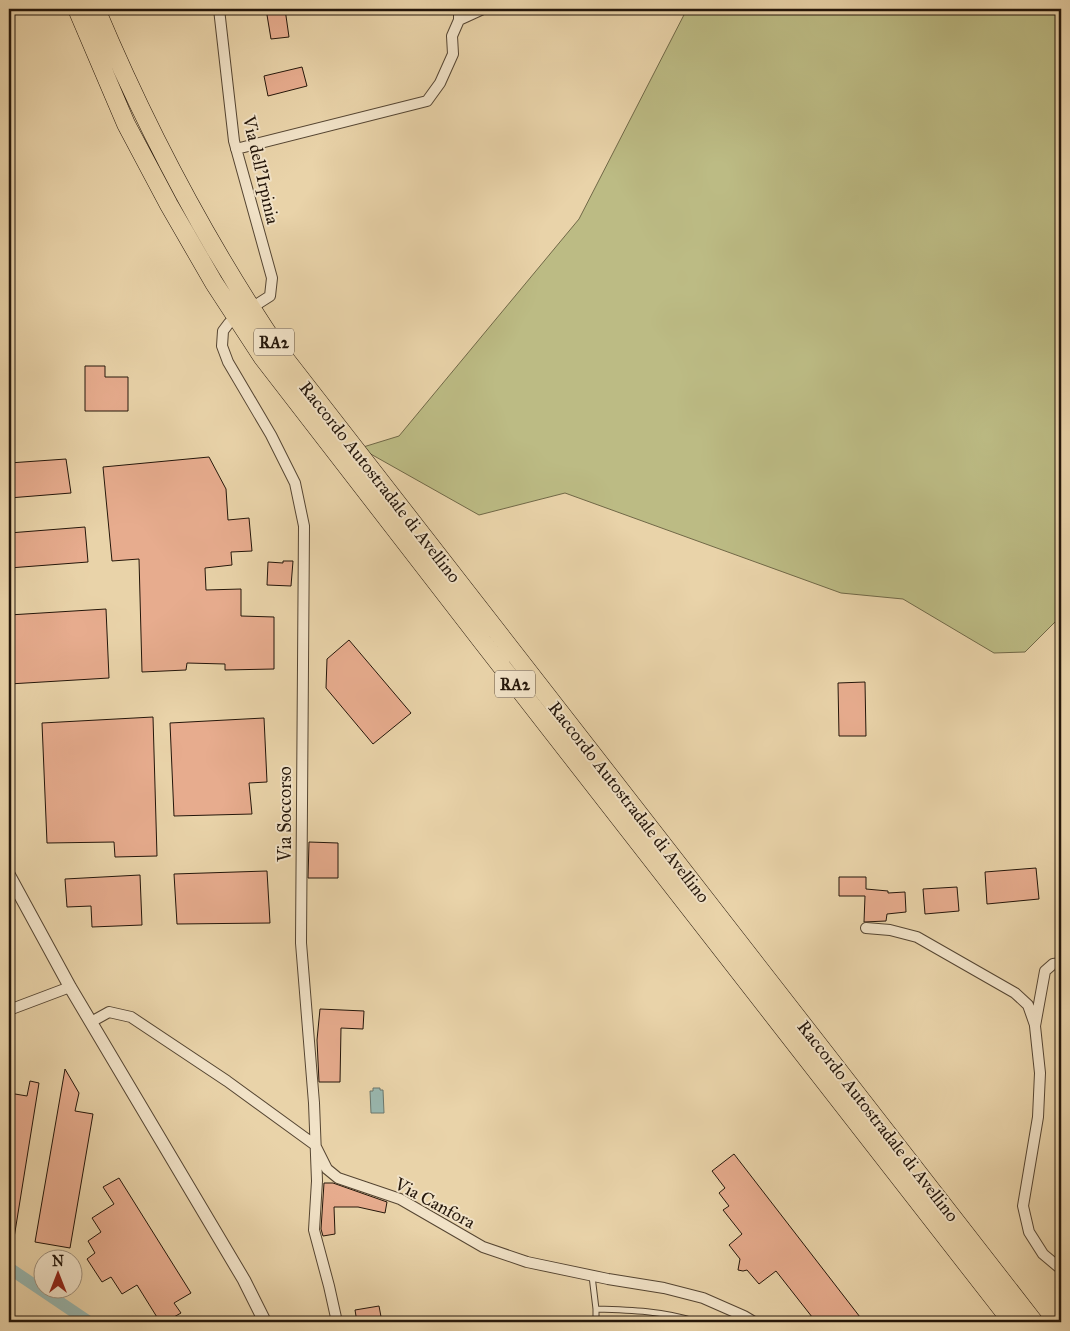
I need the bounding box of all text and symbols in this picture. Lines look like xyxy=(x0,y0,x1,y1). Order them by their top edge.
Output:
street label: Via dell'Irpinia xyxy=(238,113,284,227)
road number: RA2 xyxy=(254,328,294,356)
street label: Raccordo Autostradale di Avellino xyxy=(295,377,465,587)
road number: RA2 xyxy=(495,671,535,698)
street label: Raccordo Autostradale di Avellino xyxy=(544,697,714,907)
street label: Via Soccorso xyxy=(274,766,296,863)
street label: Raccordo Autostradale di Avellino xyxy=(793,1016,963,1226)
street label: Via Canfora xyxy=(390,1172,479,1234)
north arrow xyxy=(32,1248,82,1298)
text: N xyxy=(52,1253,64,1270)

